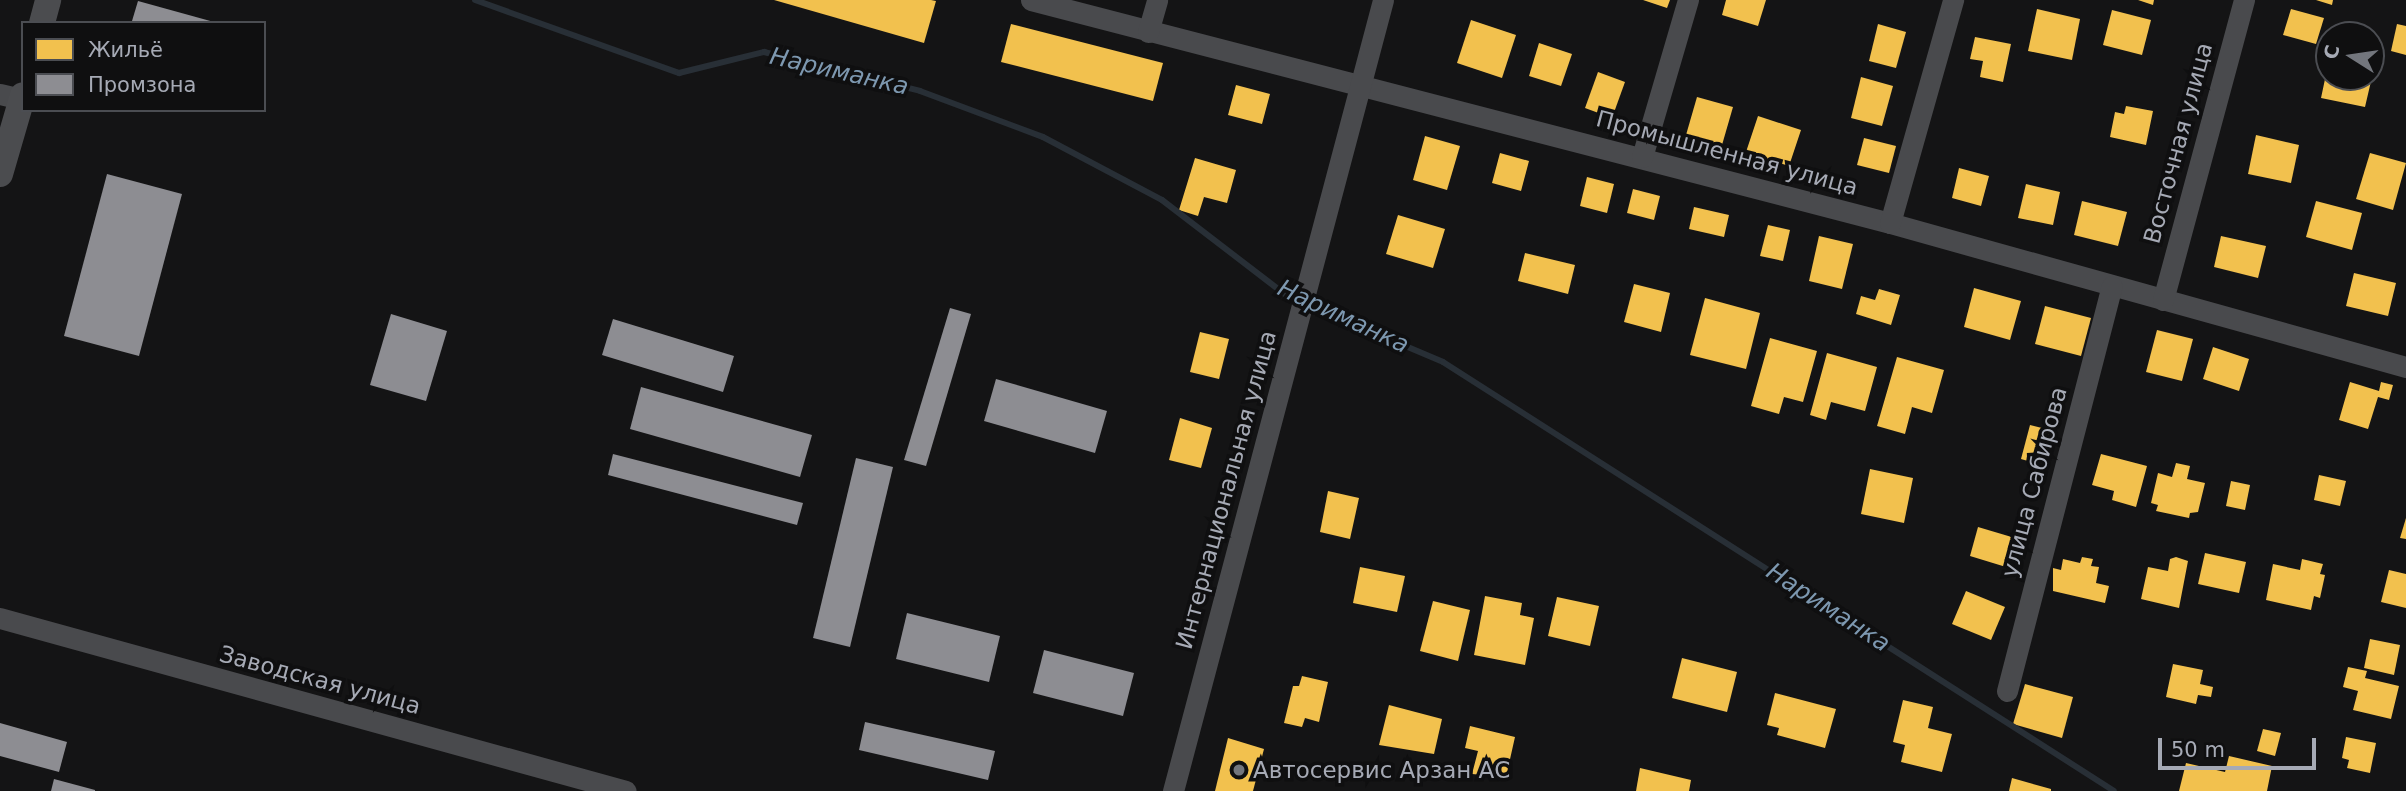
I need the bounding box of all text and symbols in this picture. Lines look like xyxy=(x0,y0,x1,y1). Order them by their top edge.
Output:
legend xyxy=(21,21,266,112)
north arrow xyxy=(2315,21,2385,91)
text: Жильё xyxy=(88,38,163,62)
street label: Восточная улица xyxy=(2138,40,2218,246)
water label: Нариманка xyxy=(767,42,911,102)
text: С xyxy=(2319,43,2344,61)
text: Промзона xyxy=(88,73,196,97)
street label: Промышленная улица xyxy=(1593,105,1861,201)
water label: Нариманка xyxy=(1273,274,1413,360)
street label: Интернациональная улица xyxy=(1170,328,1282,652)
street label: улица Сабирова xyxy=(1995,384,2073,580)
water label: Нариманка xyxy=(1761,557,1895,659)
street label: Заводская улица xyxy=(216,640,424,720)
scale bar xyxy=(2161,724,2318,768)
text: 50 m xyxy=(2171,738,2225,762)
place label: Автосервис Арзан АС xyxy=(1253,756,1510,784)
marker: Автосервис Арзан АС xyxy=(1231,762,1247,778)

